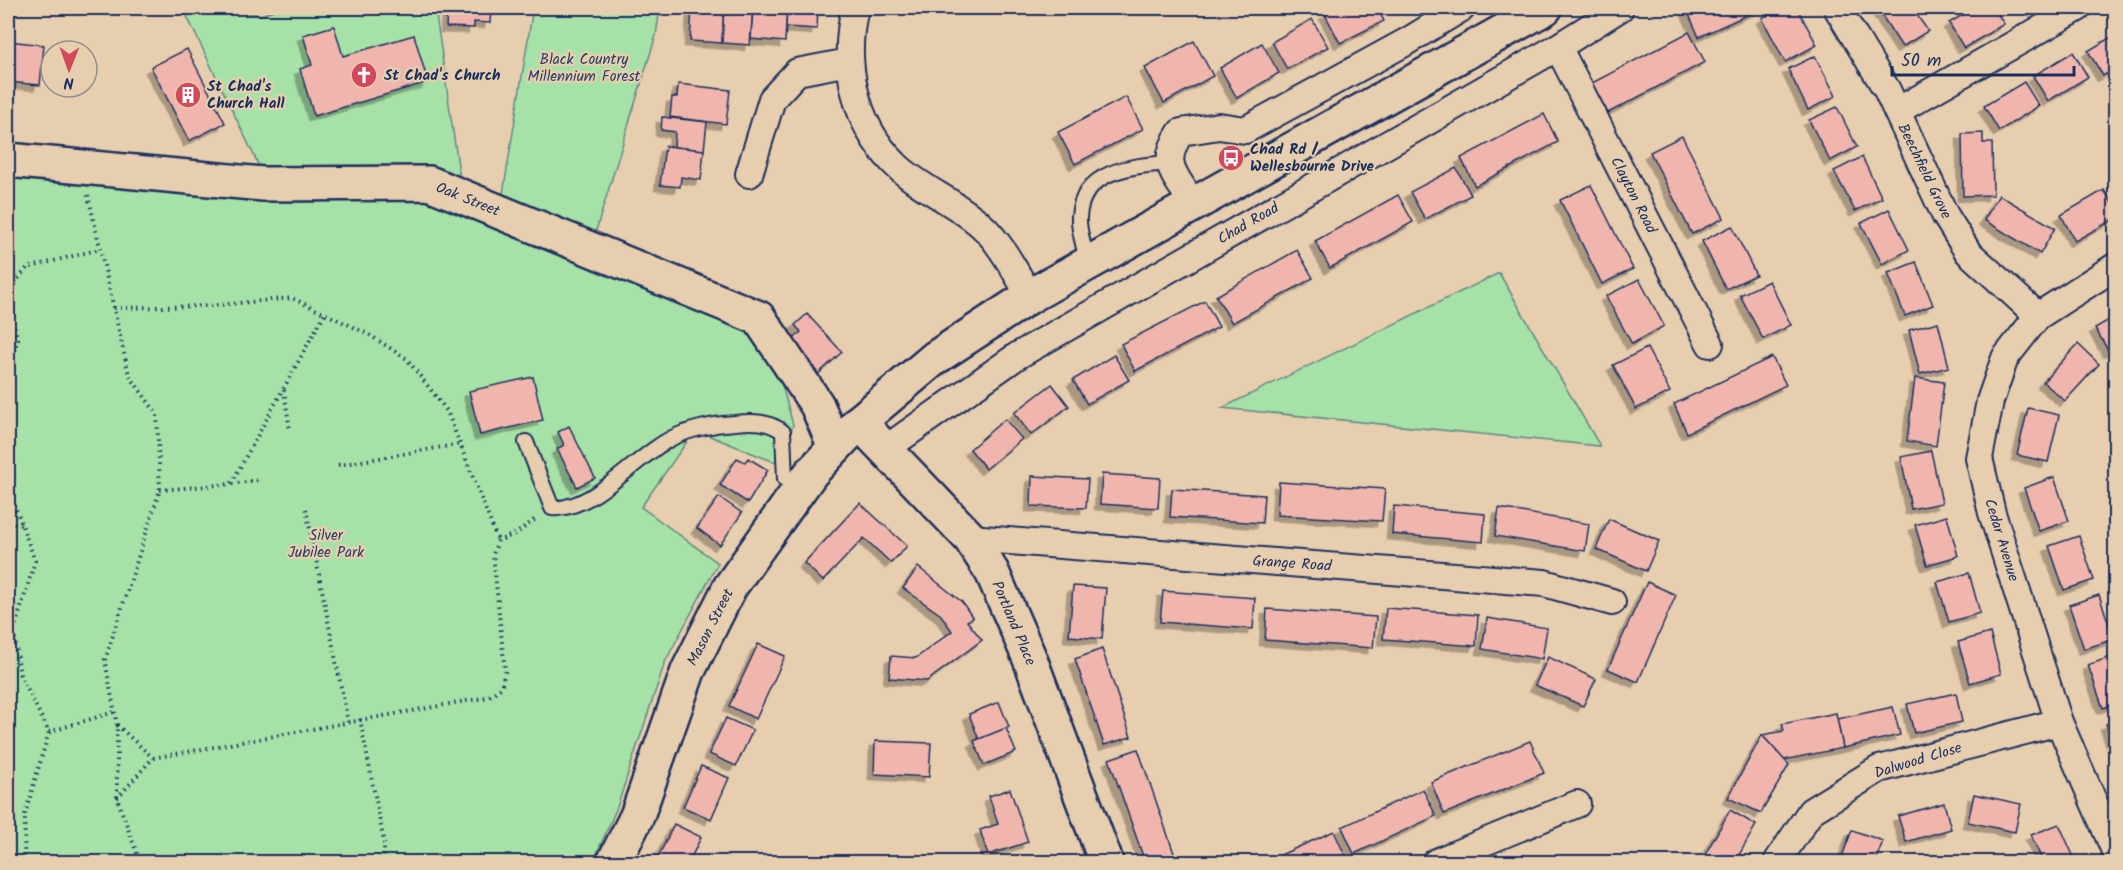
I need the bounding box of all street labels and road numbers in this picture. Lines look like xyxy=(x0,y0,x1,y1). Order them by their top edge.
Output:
street label: Beechfield Grove xyxy=(1891,120,1958,223)
street label: Clayton Road xyxy=(1603,153,1663,239)
street label: Oak Street xyxy=(432,176,504,224)
street label: Chad Road xyxy=(1213,196,1284,251)
street label: Cedar Avenue xyxy=(1977,496,2025,585)
street label: Grange Road xyxy=(1252,549,1333,579)
street label: Portland Place xyxy=(984,577,1042,670)
street label: Mason Street xyxy=(681,584,741,670)
street label: Dalwood Close xyxy=(1872,736,1965,786)

